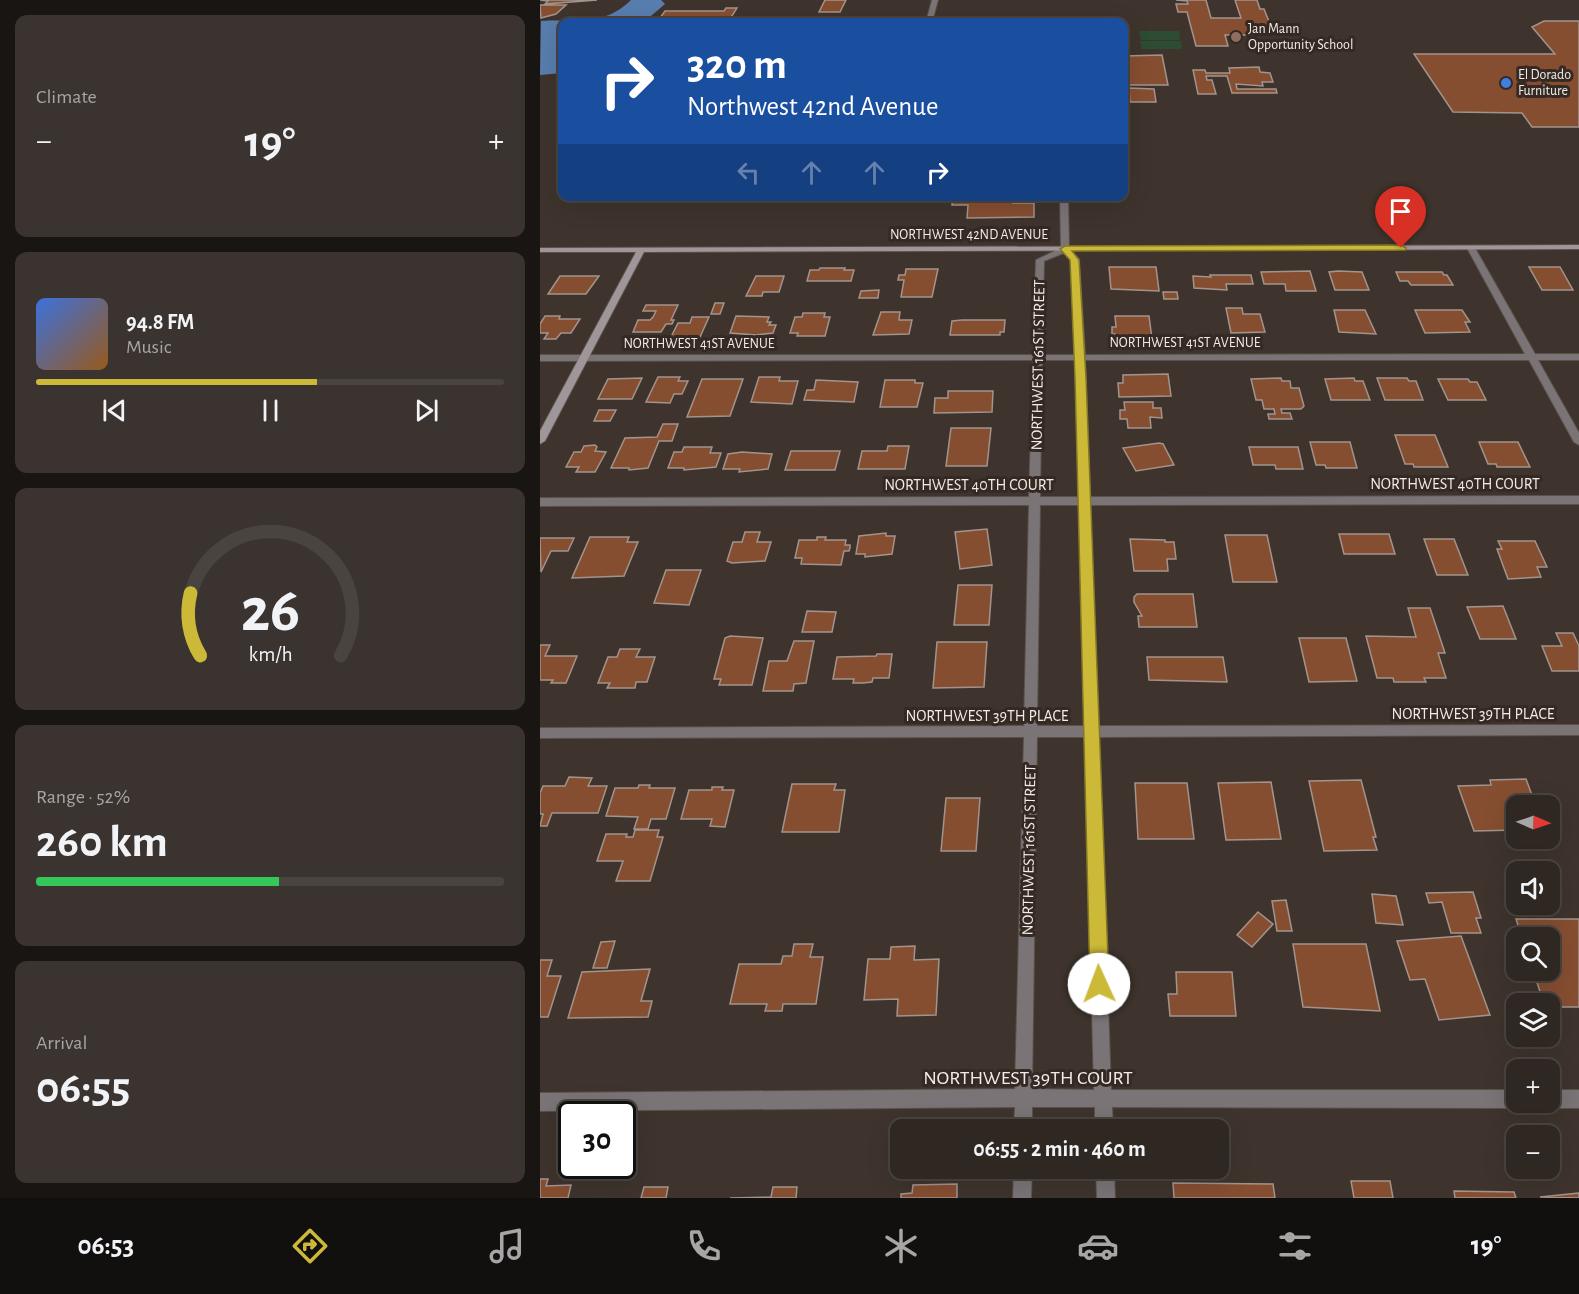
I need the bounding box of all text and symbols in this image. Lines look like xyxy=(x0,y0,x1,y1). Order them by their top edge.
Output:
place label: Jan Mann Opportunity School xyxy=(1248,22,1353,52)
marker: Jan Mann Opportunity School xyxy=(1229,30,1243,44)
icon: right xyxy=(588,42,666,120)
text: 320 m xyxy=(687,44,787,86)
place label: El Dorado Furniture xyxy=(1518,68,1571,98)
marker: El Dorado Furniture xyxy=(1499,76,1513,90)
text: Climate xyxy=(36,87,97,107)
text: Northwest 42nd Avenue xyxy=(687,93,938,120)
text: 19° xyxy=(244,120,296,165)
text: − xyxy=(36,125,52,158)
text: + xyxy=(488,125,504,158)
icon: left xyxy=(732,156,765,189)
icon: ahead xyxy=(795,156,828,189)
icon: ahead xyxy=(858,156,891,189)
icon: right xyxy=(921,156,954,189)
pin xyxy=(1375,186,1426,248)
icon: arrive xyxy=(1384,195,1417,228)
street label: NORTHWEST 42ND AVENUE xyxy=(890,228,1048,242)
street label: NORTHWEST 161ST STREET xyxy=(1029,279,1047,451)
text: 94.8 FM xyxy=(126,311,194,333)
street label: NORTHWEST 41ST AVENUE xyxy=(1109,336,1261,350)
text: Music xyxy=(126,337,172,357)
street label: NORTHWEST 41ST AVENUE xyxy=(623,337,775,351)
icon: previous xyxy=(98,394,131,427)
icon: pause xyxy=(254,394,287,427)
icon: next xyxy=(410,394,443,427)
street label: NORTHWEST 40TH COURT xyxy=(1370,476,1540,492)
street label: NORTHWEST 40TH COURT xyxy=(884,477,1054,493)
text: 26 xyxy=(240,580,300,642)
text: km/h xyxy=(248,644,292,665)
street label: NORTHWEST 39TH PLACE xyxy=(1392,706,1555,722)
street label: NORTHWEST 39TH PLACE xyxy=(906,708,1069,724)
street label: NORTHWEST 161ST STREET xyxy=(1020,764,1038,936)
text: Range · 52% xyxy=(36,787,130,807)
north arrow xyxy=(1506,795,1560,849)
map controls xyxy=(1506,795,1560,1179)
text: 260 km xyxy=(36,820,168,865)
button: sound xyxy=(1506,861,1560,915)
button: search xyxy=(1506,927,1560,981)
position arrow xyxy=(1067,952,1131,1016)
button: layers xyxy=(1506,993,1560,1047)
text: Arrival xyxy=(36,1033,87,1053)
button: + xyxy=(1506,1059,1560,1113)
text: 06:55 xyxy=(36,1066,130,1111)
street label: NORTHWEST 39TH COURT xyxy=(923,1068,1133,1088)
speed limit sign: 30 xyxy=(558,1101,636,1179)
button: − xyxy=(1506,1125,1560,1179)
text: 06:55 · 2 min · 460 m xyxy=(973,1138,1146,1160)
icon: directions xyxy=(289,1225,331,1267)
icon: music xyxy=(486,1225,528,1267)
icon: phone xyxy=(683,1225,725,1267)
icon: climate xyxy=(880,1225,922,1267)
icon: car xyxy=(1077,1225,1119,1267)
icon: filters xyxy=(1274,1225,1316,1267)
text: 06:53 xyxy=(77,1232,134,1259)
text: 19° xyxy=(1471,1232,1501,1259)

